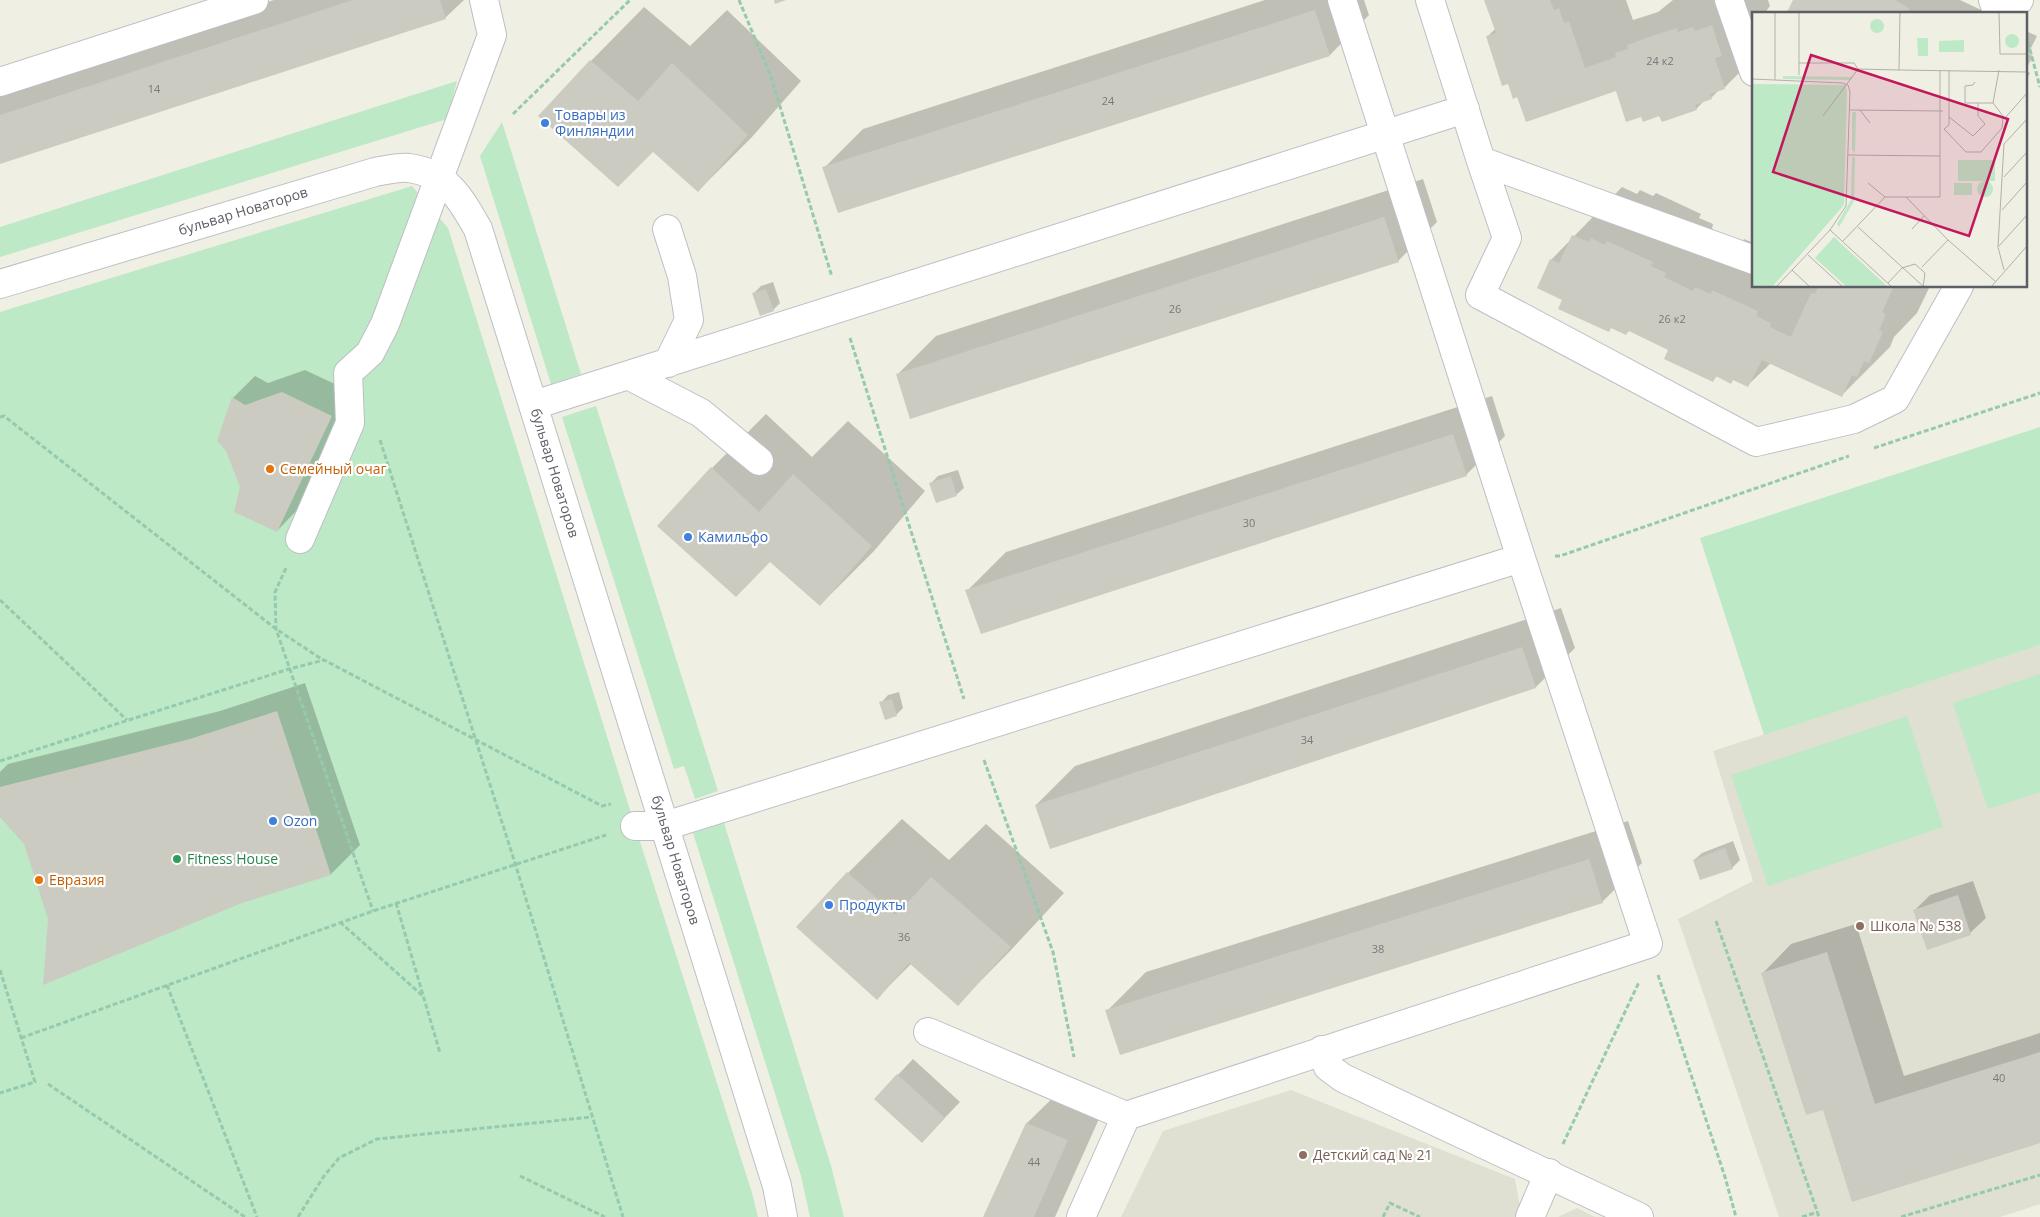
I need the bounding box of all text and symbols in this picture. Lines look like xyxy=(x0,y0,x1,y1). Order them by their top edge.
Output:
inset map xyxy=(1752,12,2028,288)
house number: 24 к2 xyxy=(1646,53,1674,68)
house number: 14 xyxy=(148,81,161,96)
house number: 24 xyxy=(1102,93,1115,108)
place label: Товары из Финляндии xyxy=(555,105,634,140)
marker: Товары из Финляндии xyxy=(539,117,551,129)
street label: бульвар Новаторов xyxy=(176,182,310,239)
house number: 26 xyxy=(1169,301,1181,316)
house number: 26 к2 xyxy=(1658,311,1686,326)
street label: бульвар Новаторов xyxy=(527,406,584,540)
place label: Семейный очаг xyxy=(280,459,387,478)
marker: Семейный очаг xyxy=(264,463,276,475)
house number: 30 xyxy=(1243,515,1255,530)
place label: Камильфо xyxy=(698,527,768,546)
marker: Камильфо xyxy=(682,531,694,543)
house number: 34 xyxy=(1301,732,1314,747)
street label: бульвар Новаторов xyxy=(648,793,705,927)
place label: Ozon xyxy=(283,811,317,830)
marker: Ozon xyxy=(267,815,279,827)
place label: Fitness House xyxy=(187,849,278,868)
marker: Fitness House xyxy=(171,853,183,865)
place label: Евразия xyxy=(49,870,105,889)
marker: Евразия xyxy=(33,874,45,886)
place label: Продукты xyxy=(839,895,906,914)
marker: Продукты xyxy=(823,899,835,911)
place label: Школа № 538 xyxy=(1870,916,1961,935)
marker: Школа № 538 xyxy=(1854,920,1866,932)
house number: 36 xyxy=(898,929,910,944)
house number: 38 xyxy=(1372,941,1384,956)
house number: 40 xyxy=(1993,1070,2005,1085)
place label: Детский сад № 21 xyxy=(1313,1145,1432,1164)
marker: Детский сад № 21 xyxy=(1297,1149,1309,1161)
house number: 44 xyxy=(1028,1154,1041,1169)

